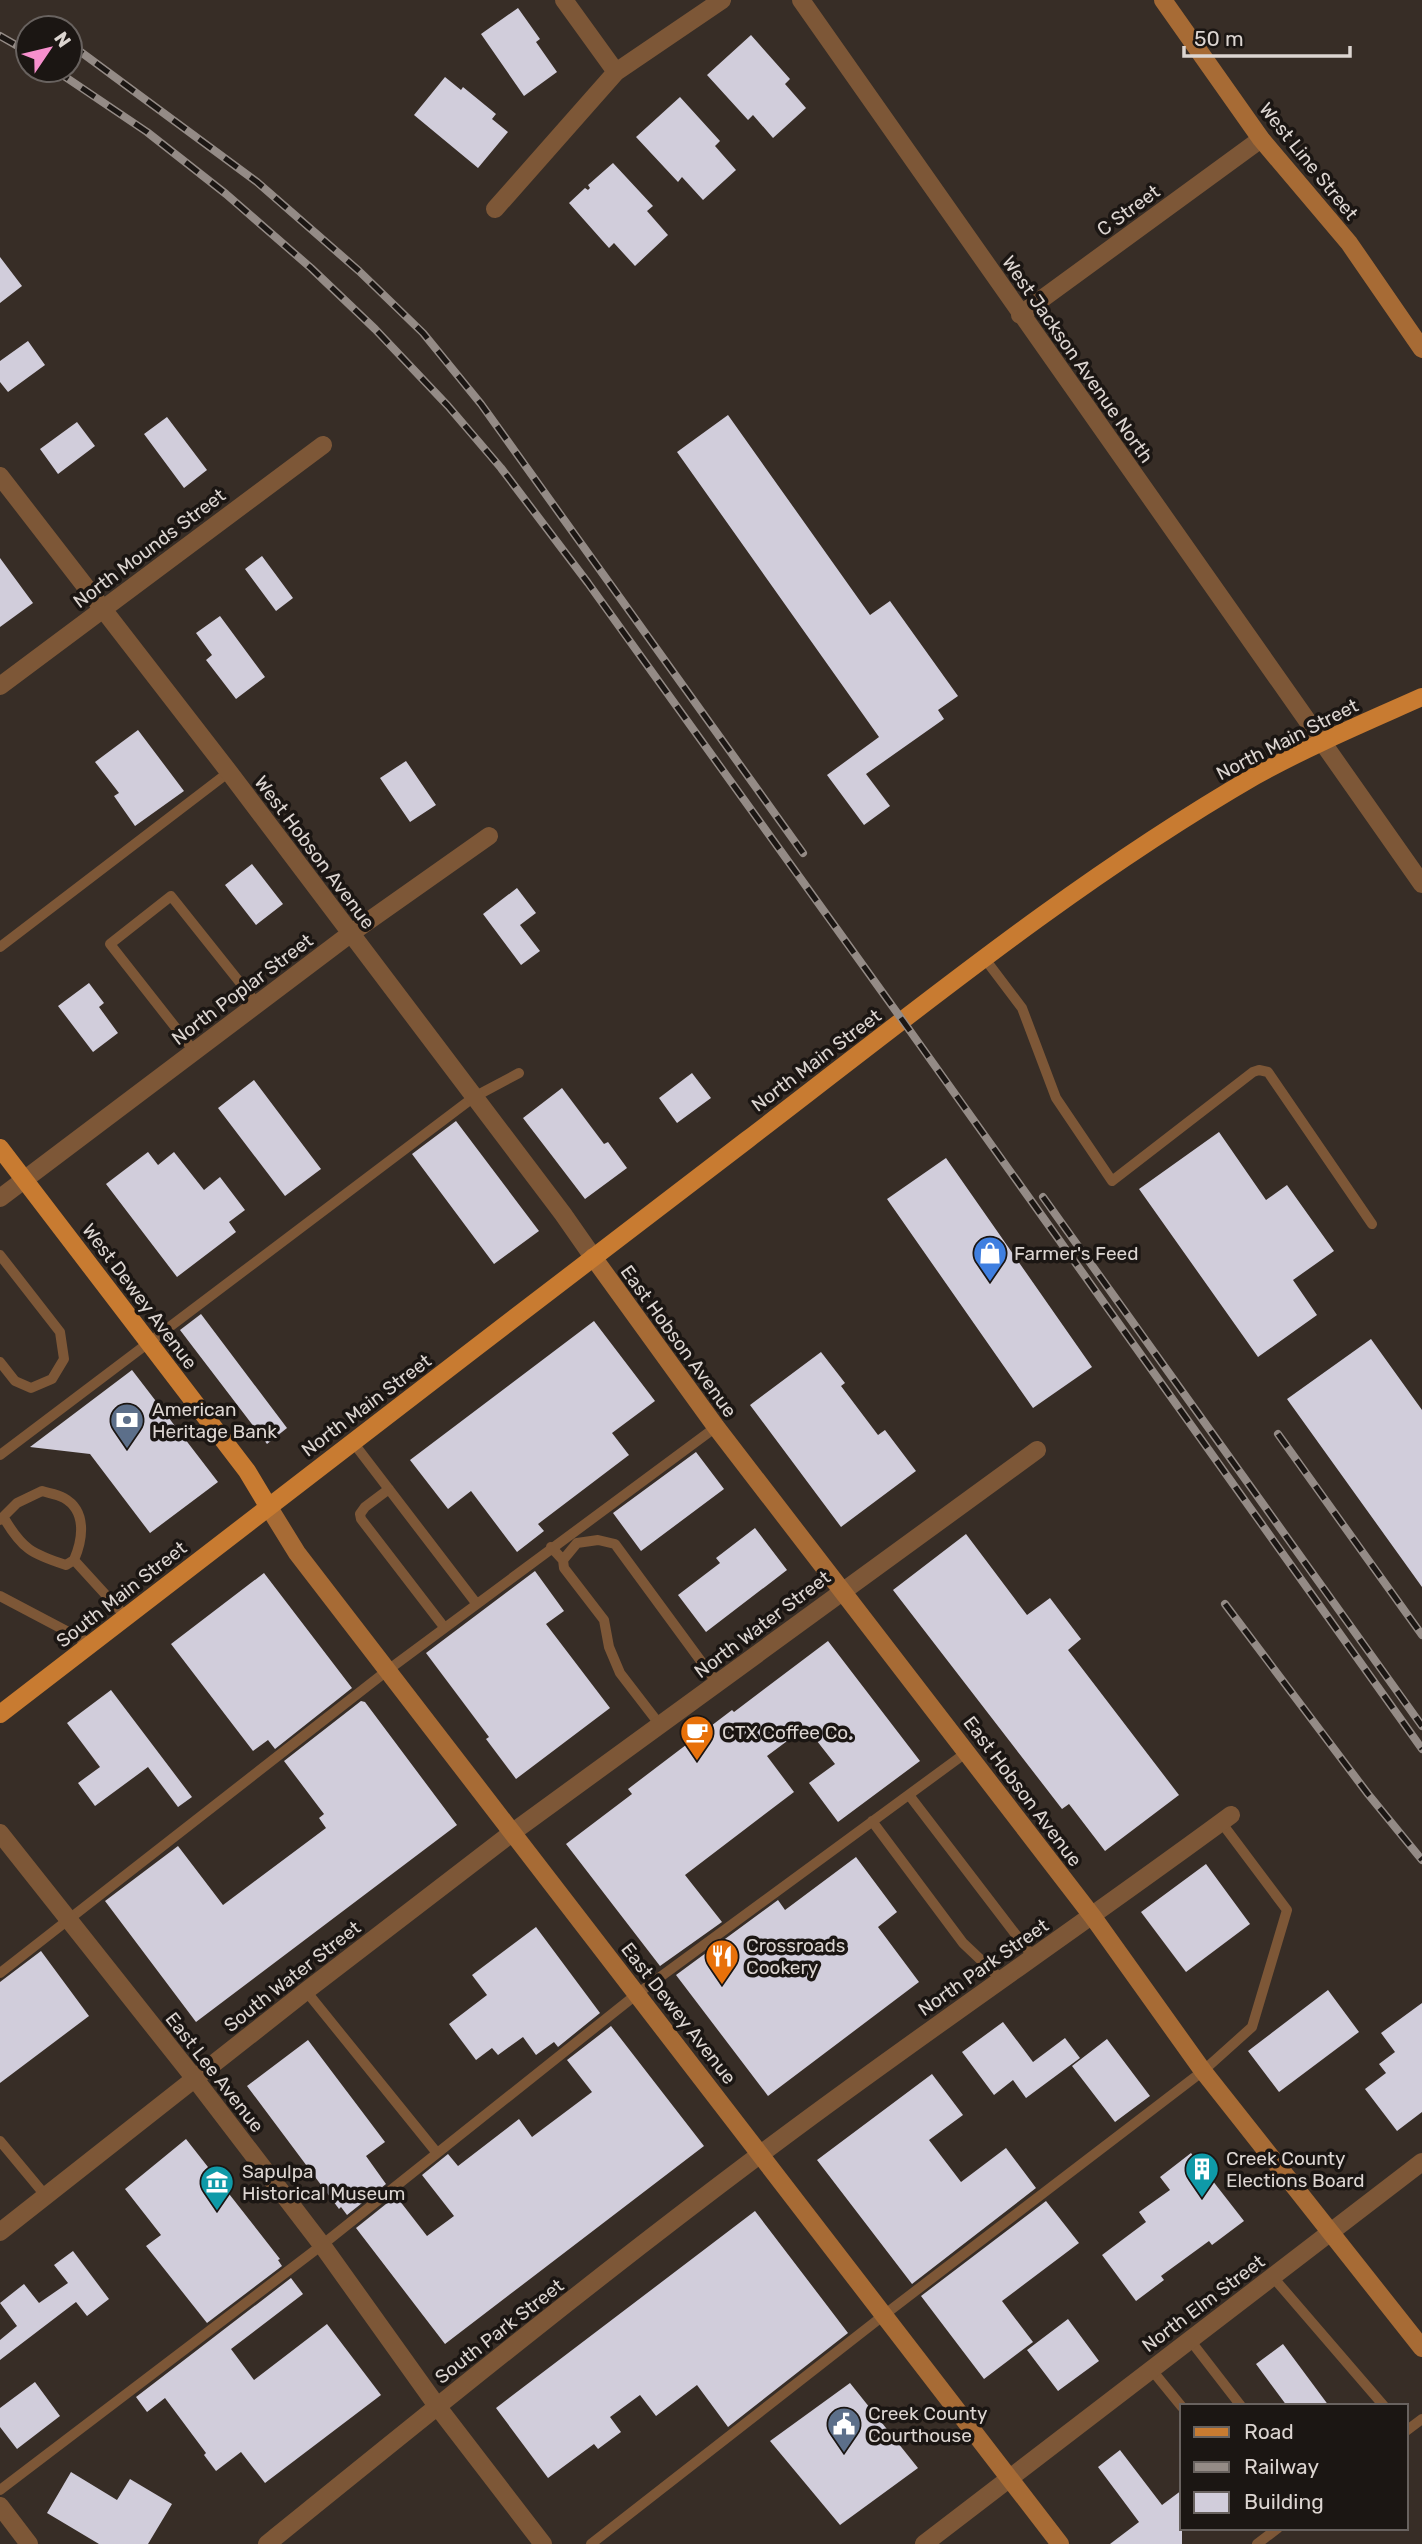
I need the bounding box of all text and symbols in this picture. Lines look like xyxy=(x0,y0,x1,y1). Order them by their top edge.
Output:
north arrow xyxy=(14,14,84,84)
scale bar xyxy=(1184,14,1350,58)
text: 50 m xyxy=(1194,26,1244,51)
text: N xyxy=(49,27,76,52)
street label: West Line Street xyxy=(1254,98,1363,225)
street label: C Street xyxy=(1092,180,1165,241)
street label: West Jackson Avenue North xyxy=(997,251,1158,467)
street label: North Mounds Street xyxy=(69,483,230,613)
street label: North Main Street xyxy=(1212,693,1363,785)
street label: West Hobson Avenue xyxy=(250,771,380,933)
street label: North Poplar Street xyxy=(167,928,318,1050)
street label: North Main Street xyxy=(747,1004,886,1117)
street label: West Dewey Avenue xyxy=(77,1219,202,1374)
shop icon: Farmer's Feed xyxy=(971,1234,1009,1283)
place label: Farmer's Feed xyxy=(1014,1242,1139,1265)
street label: East Hobson Avenue xyxy=(616,1261,741,1422)
street label: North Main Street xyxy=(297,1349,436,1462)
place label: American Heritage Bank xyxy=(152,1398,277,1443)
bank icon: American Heritage Bank xyxy=(108,1401,146,1450)
street label: South Main Street xyxy=(52,1536,192,1652)
street label: North Water Street xyxy=(690,1565,835,1683)
street label: East Hobson Avenue xyxy=(959,1712,1087,1871)
cafe icon: CTX Coffee Co. xyxy=(678,1713,716,1762)
place label: CTX Coffee Co. xyxy=(722,1721,853,1744)
street label: North Park Street xyxy=(914,1914,1053,2021)
street label: South Water Street xyxy=(219,1916,366,2037)
place label: Crossroads Cookery xyxy=(746,1934,845,1979)
restaurant icon: Crossroads Cookery xyxy=(703,1937,741,1986)
street label: East Dewey Avenue xyxy=(616,1938,741,2089)
street label: East Lee Avenue xyxy=(161,2008,269,2137)
place label: Creek County Elections Board xyxy=(1226,2147,1364,2192)
building icon: Creek County Elections Board xyxy=(1183,2150,1221,2199)
place label: Sapulpa Historical Museum xyxy=(242,2160,405,2205)
museum icon: Sapulpa Historical Museum xyxy=(198,2163,236,2212)
street label: North Elm Street xyxy=(1137,2249,1270,2357)
street label: South Park Street xyxy=(430,2274,569,2389)
place label: Creek County Courthouse xyxy=(868,2402,988,2447)
legend xyxy=(1180,2404,1408,2530)
public building icon: Creek County Courthouse xyxy=(825,2405,863,2454)
text: Road xyxy=(1244,2419,1294,2444)
text: Railway xyxy=(1244,2454,1319,2479)
text: Building xyxy=(1244,2489,1324,2514)

